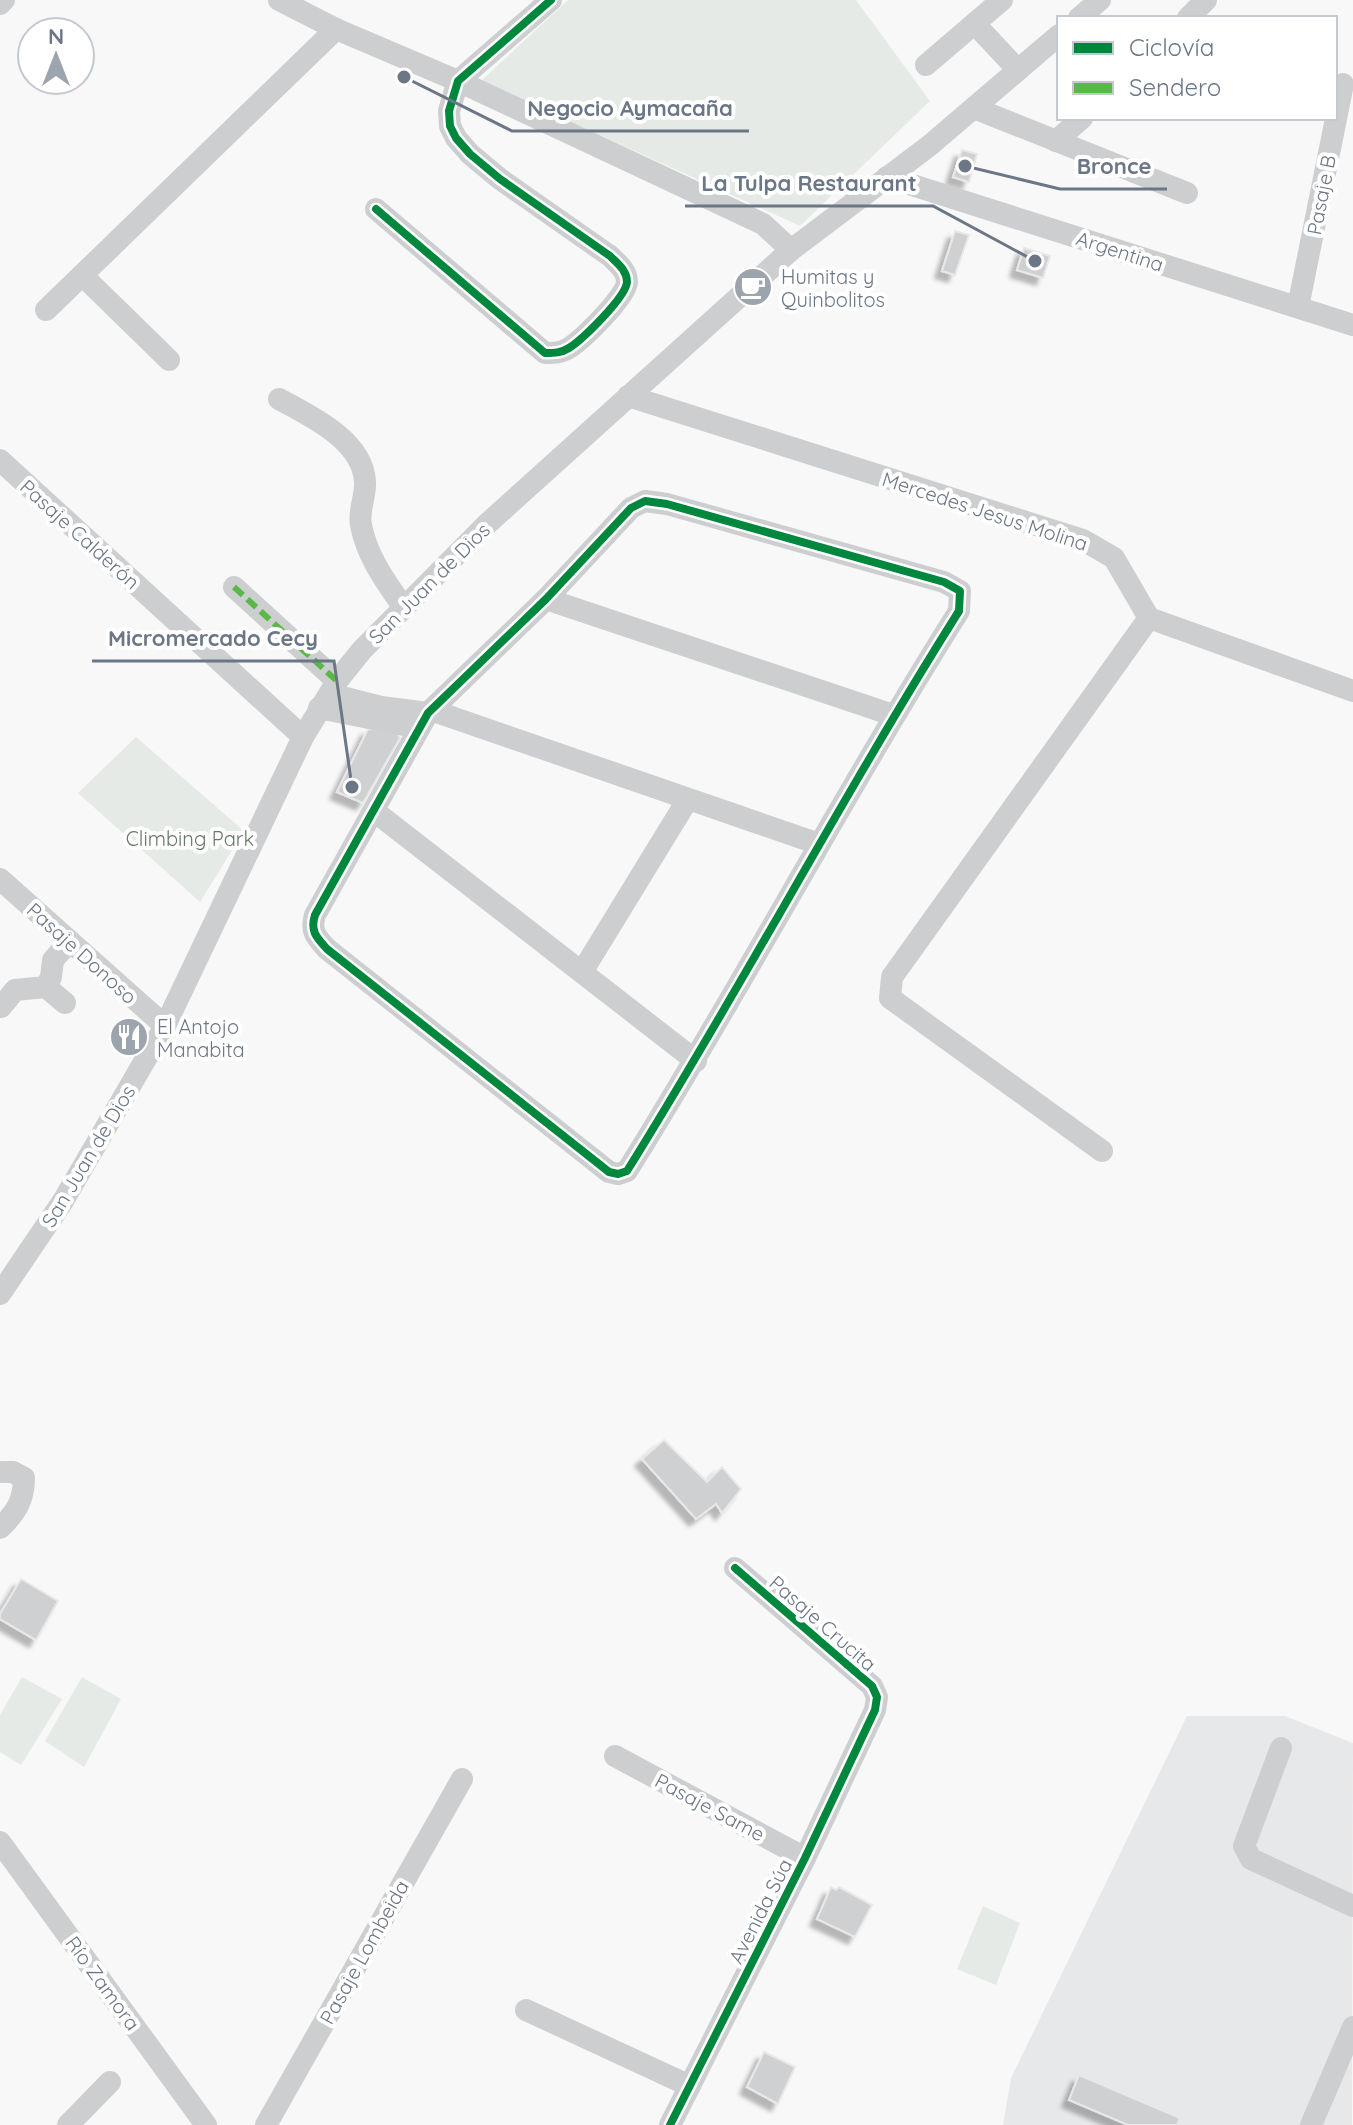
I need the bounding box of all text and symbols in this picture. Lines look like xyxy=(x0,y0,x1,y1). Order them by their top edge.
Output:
north arrow xyxy=(16,16,96,96)
legend xyxy=(1057,16,1337,120)
text: N xyxy=(48,22,64,50)
text: Ciclovía xyxy=(1129,32,1214,62)
text: Sendero xyxy=(1129,72,1221,102)
callout: Negocio Aymacaña xyxy=(512,85,749,131)
text: Negocio Aymacaña xyxy=(527,94,733,122)
callout: Bronce xyxy=(1060,143,1167,189)
text: Bronce xyxy=(1077,152,1151,180)
street label: Pasaje B xyxy=(1301,153,1341,237)
callout: La Tulpa Restaurant xyxy=(685,160,933,206)
text: La Tulpa Restaurant xyxy=(701,169,917,197)
street label: Argentina xyxy=(1073,225,1167,277)
place label: Humitas y Quinbolitos xyxy=(781,264,885,312)
cafe icon: Humitas y Quinbolitos xyxy=(732,266,774,308)
street label: Mercedes Jesus Molina xyxy=(879,466,1091,556)
street label: Pasaje Calderón xyxy=(15,474,145,594)
street label: San Juan de Dios xyxy=(363,517,495,649)
callout: Micromercado Cecy xyxy=(92,615,334,661)
text: Micromercado Cecy xyxy=(108,624,318,652)
park label: Climbing Park xyxy=(126,826,254,851)
street label: Pasaje Donoso xyxy=(22,897,142,1009)
place label: El Antojo Manabita xyxy=(157,1014,245,1062)
restaurant icon: El Antojo Manabita xyxy=(108,1016,150,1058)
street label: San Juan de Dios xyxy=(36,1080,140,1232)
street label: Pasaje Crucita xyxy=(764,1570,882,1676)
street label: Pasaje Same xyxy=(651,1768,769,1846)
street label: Avenida Súa xyxy=(723,1854,797,1968)
street label: Pasaje Lombeida xyxy=(314,1876,414,2028)
street label: Río Zamora xyxy=(61,1931,145,2035)

